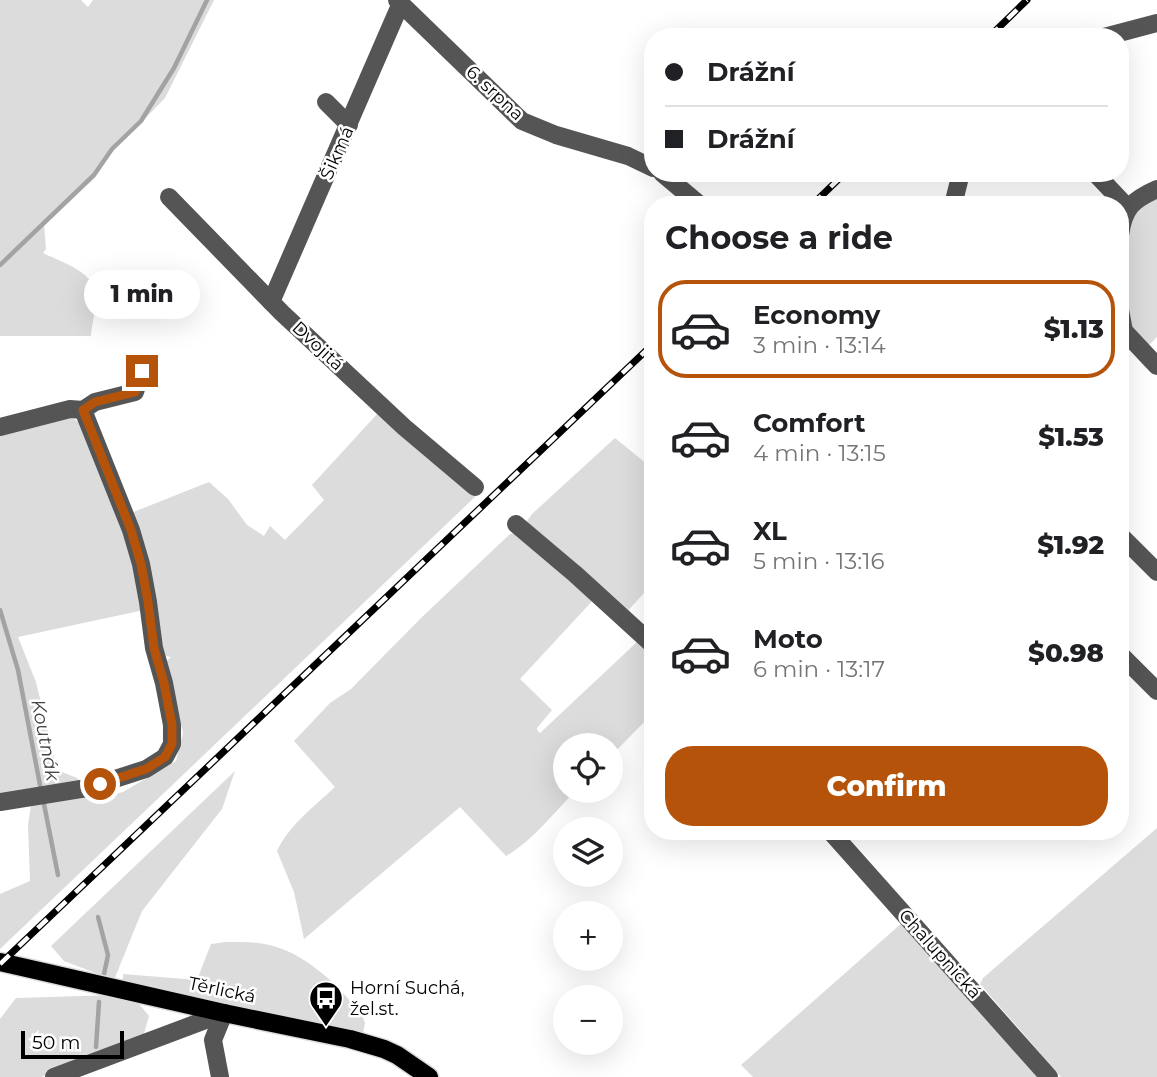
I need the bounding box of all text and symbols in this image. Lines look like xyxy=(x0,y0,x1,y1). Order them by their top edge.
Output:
text: Drážní xyxy=(707,56,795,88)
street label: 6. srpna xyxy=(462,61,528,125)
street label: Šikmá xyxy=(316,123,358,183)
text: Drážní xyxy=(707,123,795,155)
text: Choose a ride xyxy=(665,218,893,257)
callout: 1 min xyxy=(84,270,200,318)
text: 1 min xyxy=(110,280,174,308)
icon: car xyxy=(669,298,732,361)
text: Economy xyxy=(753,299,880,331)
text: $1.13 xyxy=(1044,313,1104,345)
street label: Dvojitá xyxy=(288,317,348,375)
text: 3 min · 13:14 xyxy=(753,331,886,359)
route end xyxy=(126,355,158,387)
icon: car xyxy=(669,406,732,469)
text: Comfort xyxy=(753,407,865,439)
text: $1.53 xyxy=(1038,421,1104,453)
text: 4 min · 13:15 xyxy=(753,439,886,467)
icon: car xyxy=(669,514,732,577)
text: XL xyxy=(753,515,787,547)
text: $1.92 xyxy=(1037,529,1104,561)
text: 5 min · 13:16 xyxy=(753,547,885,575)
icon: car xyxy=(669,622,732,685)
text: Moto xyxy=(753,623,823,655)
text: $0.98 xyxy=(1028,637,1104,669)
text: 6 min · 13:17 xyxy=(753,655,885,683)
water label: Koutnák xyxy=(26,697,65,783)
map controls xyxy=(553,733,623,1055)
button: locate xyxy=(553,733,623,803)
button: Confirm xyxy=(665,746,1108,826)
route start xyxy=(84,768,116,800)
button: layers xyxy=(553,817,623,887)
button: + xyxy=(553,901,623,971)
street label: Chalupnická xyxy=(894,905,986,1003)
street label: Těrlická xyxy=(186,972,258,1008)
place label: Horní Suchá, žel.st. xyxy=(350,977,465,1020)
bus stop icon: Horní Suchá, žel.st. xyxy=(307,979,345,1028)
button: − xyxy=(553,985,623,1055)
scale bar xyxy=(21,1028,124,1060)
text: 50 m xyxy=(32,1031,80,1054)

